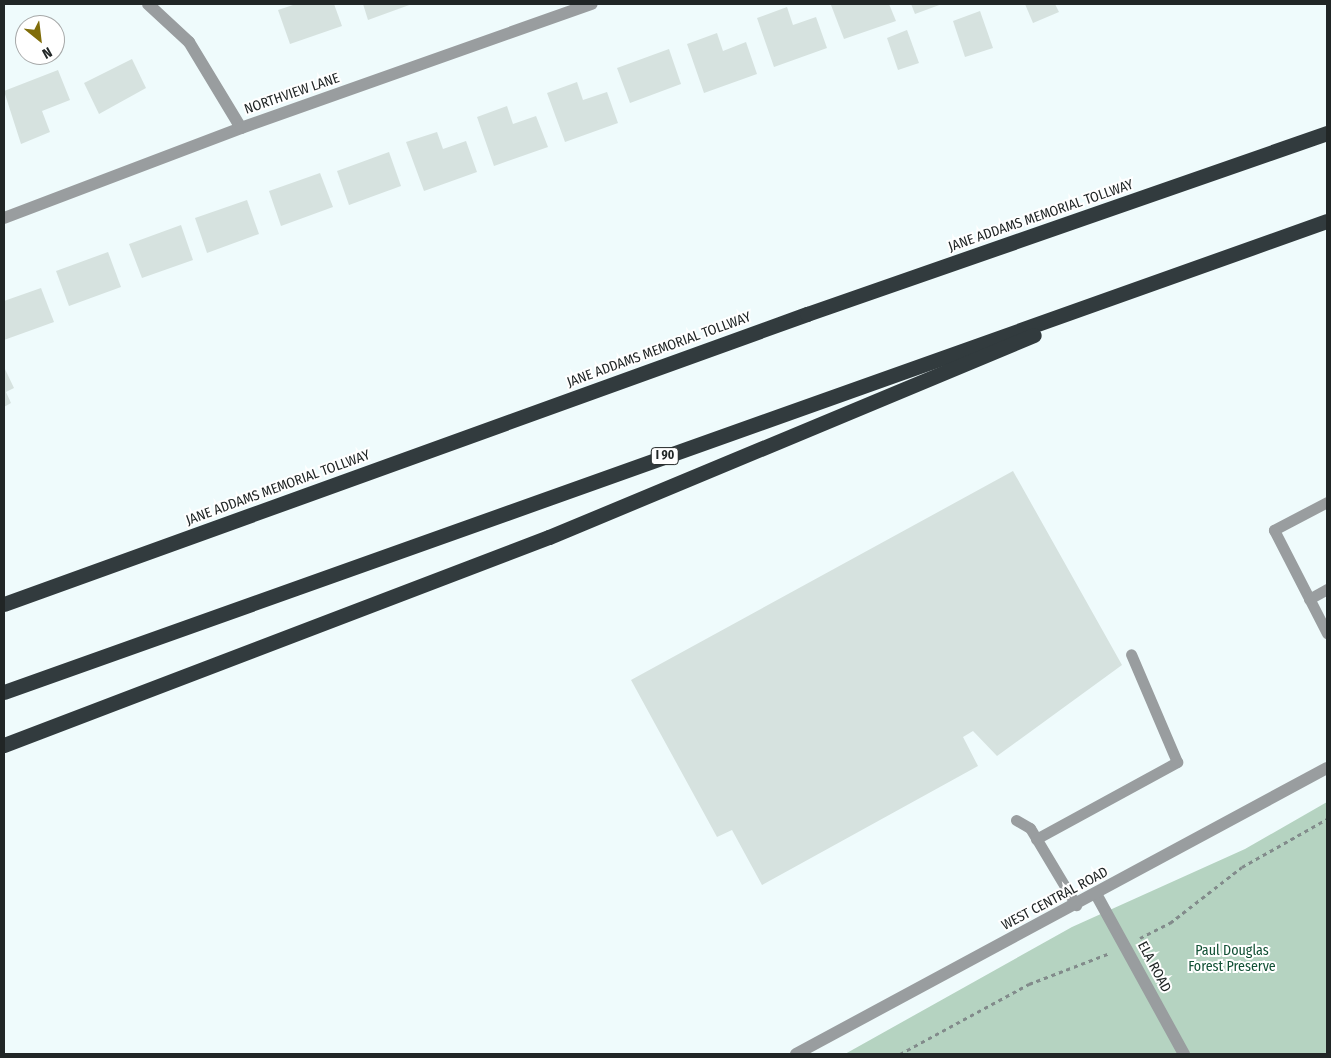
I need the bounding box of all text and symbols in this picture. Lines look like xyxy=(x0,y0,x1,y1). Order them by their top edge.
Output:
north arrow xyxy=(15,15,65,65)
text: N xyxy=(39,43,55,62)
street label: NORTHVIEW LANE xyxy=(242,70,342,118)
street label: JANE ADDAMS MEMORIAL TOLLWAY xyxy=(946,176,1136,256)
street label: JANE ADDAMS MEMORIAL TOLLWAY xyxy=(565,309,753,391)
road number: I 90 xyxy=(650,446,680,466)
street label: JANE ADDAMS MEMORIAL TOLLWAY xyxy=(184,447,372,529)
street label: WEST CENTRAL ROAD xyxy=(999,864,1111,934)
street label: ELA ROAD xyxy=(1134,939,1174,995)
park label: Paul Douglas Forest Preserve xyxy=(1188,943,1276,976)

